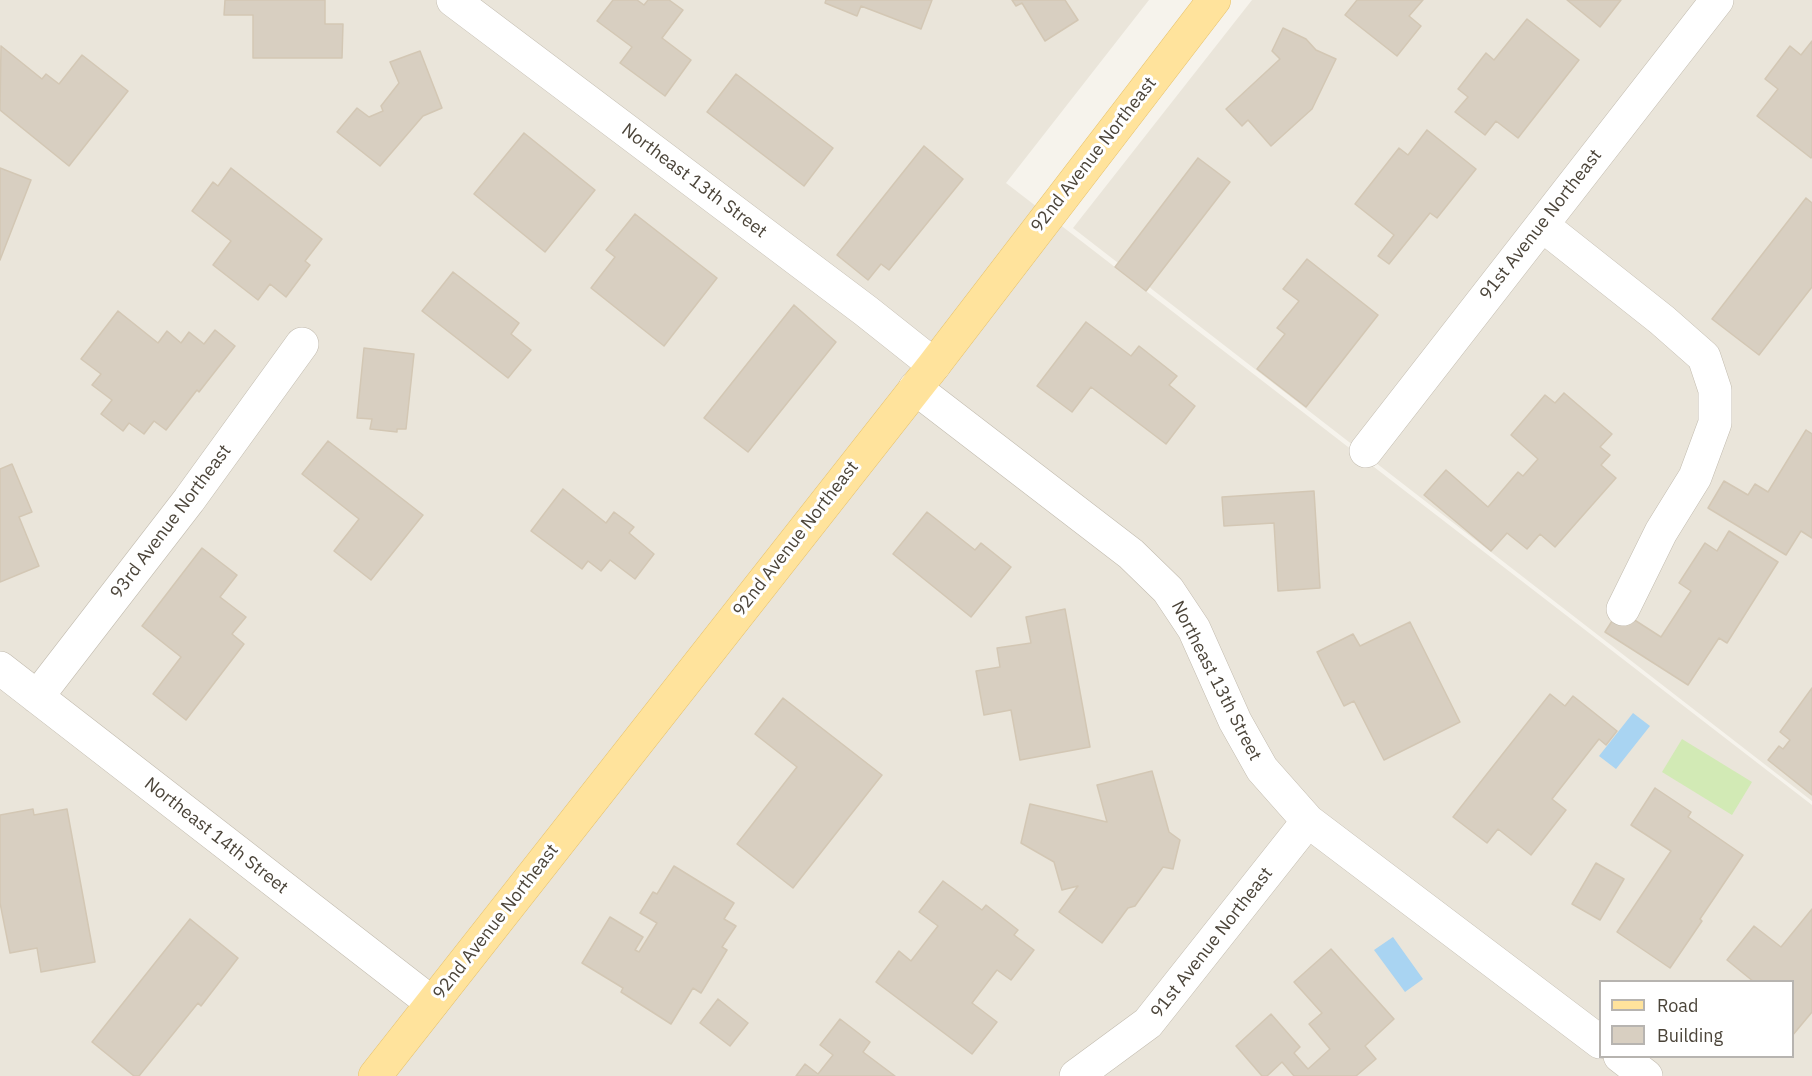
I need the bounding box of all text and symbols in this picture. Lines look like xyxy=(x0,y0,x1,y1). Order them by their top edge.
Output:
street label: 92nd Avenue Northeast xyxy=(1027,73,1161,237)
street label: Northeast 13th Street xyxy=(617,119,771,243)
street label: 91st Avenue Northeast xyxy=(1475,145,1607,305)
street label: 93rd Avenue Northeast xyxy=(106,441,236,603)
street label: 92nd Avenue Northeast xyxy=(729,457,863,621)
street label: Northeast 13th Street xyxy=(1166,597,1266,765)
street label: Northeast 14th Street xyxy=(140,773,292,899)
street label: 92nd Avenue Northeast xyxy=(429,840,563,1004)
street label: 91st Avenue Northeast xyxy=(1146,863,1278,1023)
legend xyxy=(1599,980,1794,1058)
text: Road xyxy=(1657,994,1698,1017)
text: Building xyxy=(1657,1024,1723,1047)

